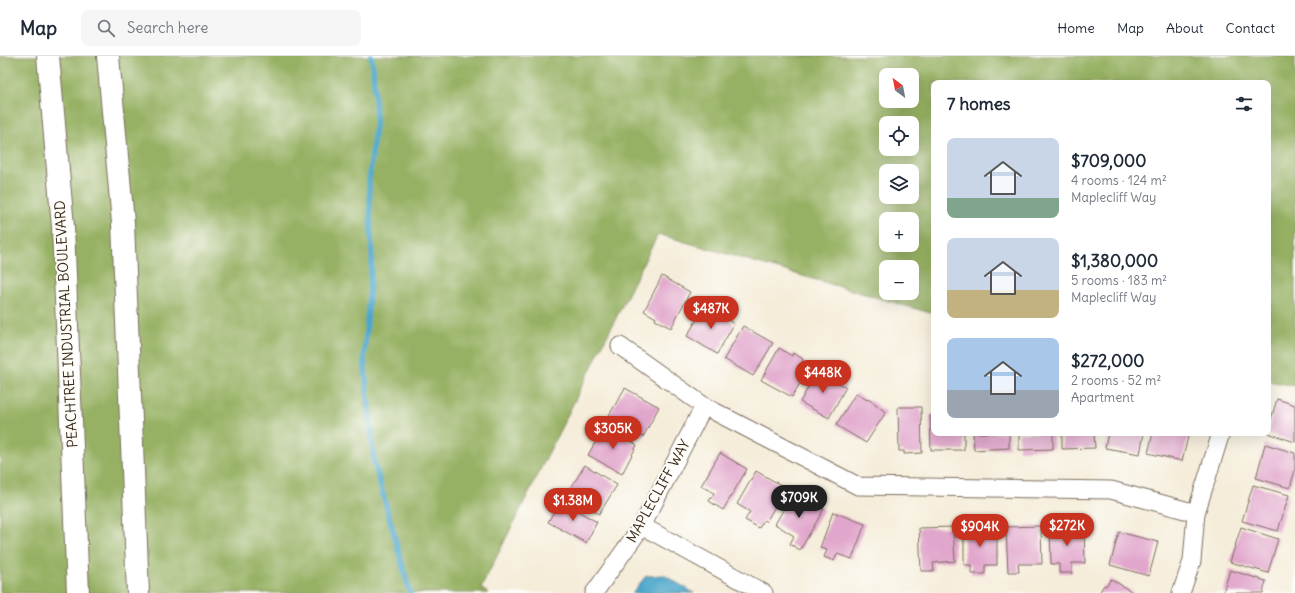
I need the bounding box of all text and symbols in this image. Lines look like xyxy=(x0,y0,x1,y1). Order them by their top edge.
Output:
search box xyxy=(81,10,361,46)
text: Map xyxy=(20,16,57,40)
icon: search xyxy=(95,17,117,39)
text: Search here xyxy=(127,18,208,37)
text: Home xyxy=(1057,19,1095,37)
text: Map xyxy=(1117,19,1144,37)
text: About xyxy=(1166,19,1204,37)
text: Contact xyxy=(1226,19,1275,37)
north arrow xyxy=(879,68,919,108)
map controls xyxy=(879,68,919,300)
text: 7 homes xyxy=(947,93,1011,115)
icon: filters xyxy=(1233,93,1255,115)
button: locate xyxy=(879,116,919,156)
text: $709,000 xyxy=(1071,150,1146,172)
icon: home xyxy=(979,154,1027,202)
button: layers xyxy=(879,164,919,204)
text: 4 rooms · 124 m² xyxy=(1071,172,1167,189)
text: Maplecliff Way xyxy=(1071,189,1156,206)
street label: PEACHTREE INDUSTRIAL BOULEVARD xyxy=(51,200,81,448)
button: + xyxy=(879,212,919,252)
text: $1,380,000 xyxy=(1071,250,1158,272)
icon: home xyxy=(979,254,1027,302)
button: − xyxy=(879,260,919,300)
text: 5 rooms · 183 m² xyxy=(1071,272,1167,289)
text: Maplecliff Way xyxy=(1071,289,1156,306)
pin: $487K xyxy=(683,296,739,330)
text: $487K xyxy=(693,300,729,317)
text: $272,000 xyxy=(1071,350,1145,372)
icon: home xyxy=(979,354,1027,402)
pin: $448K xyxy=(795,360,851,394)
text: $448K xyxy=(804,364,842,381)
text: 2 rooms · 52 m² xyxy=(1071,372,1161,389)
text: Apartment xyxy=(1071,389,1134,406)
pin: $305K xyxy=(585,416,641,450)
text: $305K xyxy=(594,420,632,437)
street label: MAPLECLIFF WAY xyxy=(622,436,694,546)
pin: $709K xyxy=(771,485,827,519)
pin: $1.38M xyxy=(540,488,606,522)
text: $709K xyxy=(780,489,818,506)
text: $1.38M xyxy=(553,492,593,509)
pin: $272K xyxy=(1039,513,1095,547)
pin: $904K xyxy=(952,514,1008,548)
text: $272K xyxy=(1049,517,1085,534)
text: $904K xyxy=(961,518,999,535)

